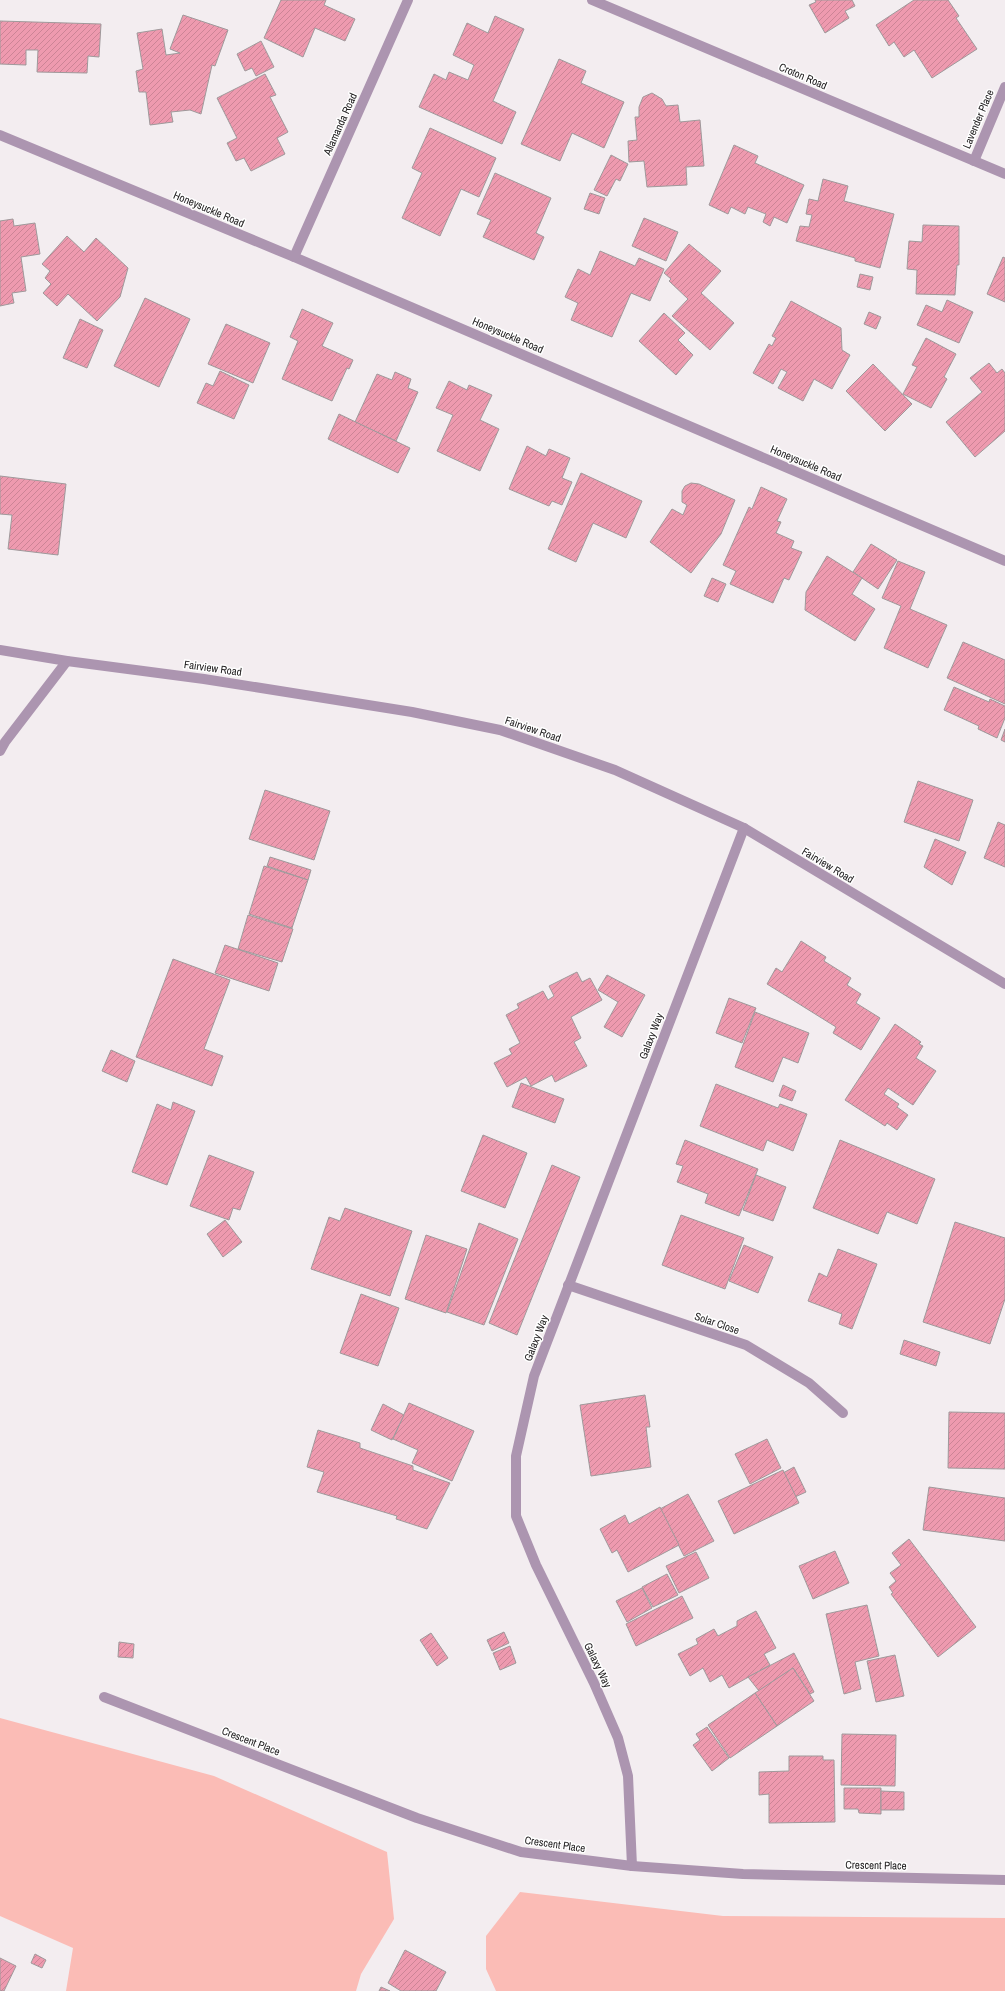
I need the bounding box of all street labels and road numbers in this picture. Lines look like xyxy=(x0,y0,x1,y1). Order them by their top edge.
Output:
street label: Croton Road xyxy=(777,60,829,92)
street label: Lavender Place xyxy=(959,87,997,151)
street label: Allamanda Road xyxy=(320,91,360,158)
street label: Honeysuckle Road xyxy=(171,188,247,230)
street label: Honeysuckle Road xyxy=(470,314,546,356)
street label: Honeysuckle Road xyxy=(768,442,844,484)
street label: Fairview Road xyxy=(183,657,243,679)
street label: Fairview Road xyxy=(503,713,563,745)
street label: Fairview Road xyxy=(799,844,857,886)
street label: Galaxy Way xyxy=(636,1010,666,1061)
street label: Solar Close xyxy=(693,1309,741,1337)
street label: Galaxy Way xyxy=(521,1312,551,1363)
street label: Galaxy Way xyxy=(581,1640,615,1690)
street label: Crescent Place xyxy=(220,1724,282,1758)
street label: Crescent Place xyxy=(524,1833,586,1855)
street label: Crescent Place xyxy=(845,1857,907,1873)

